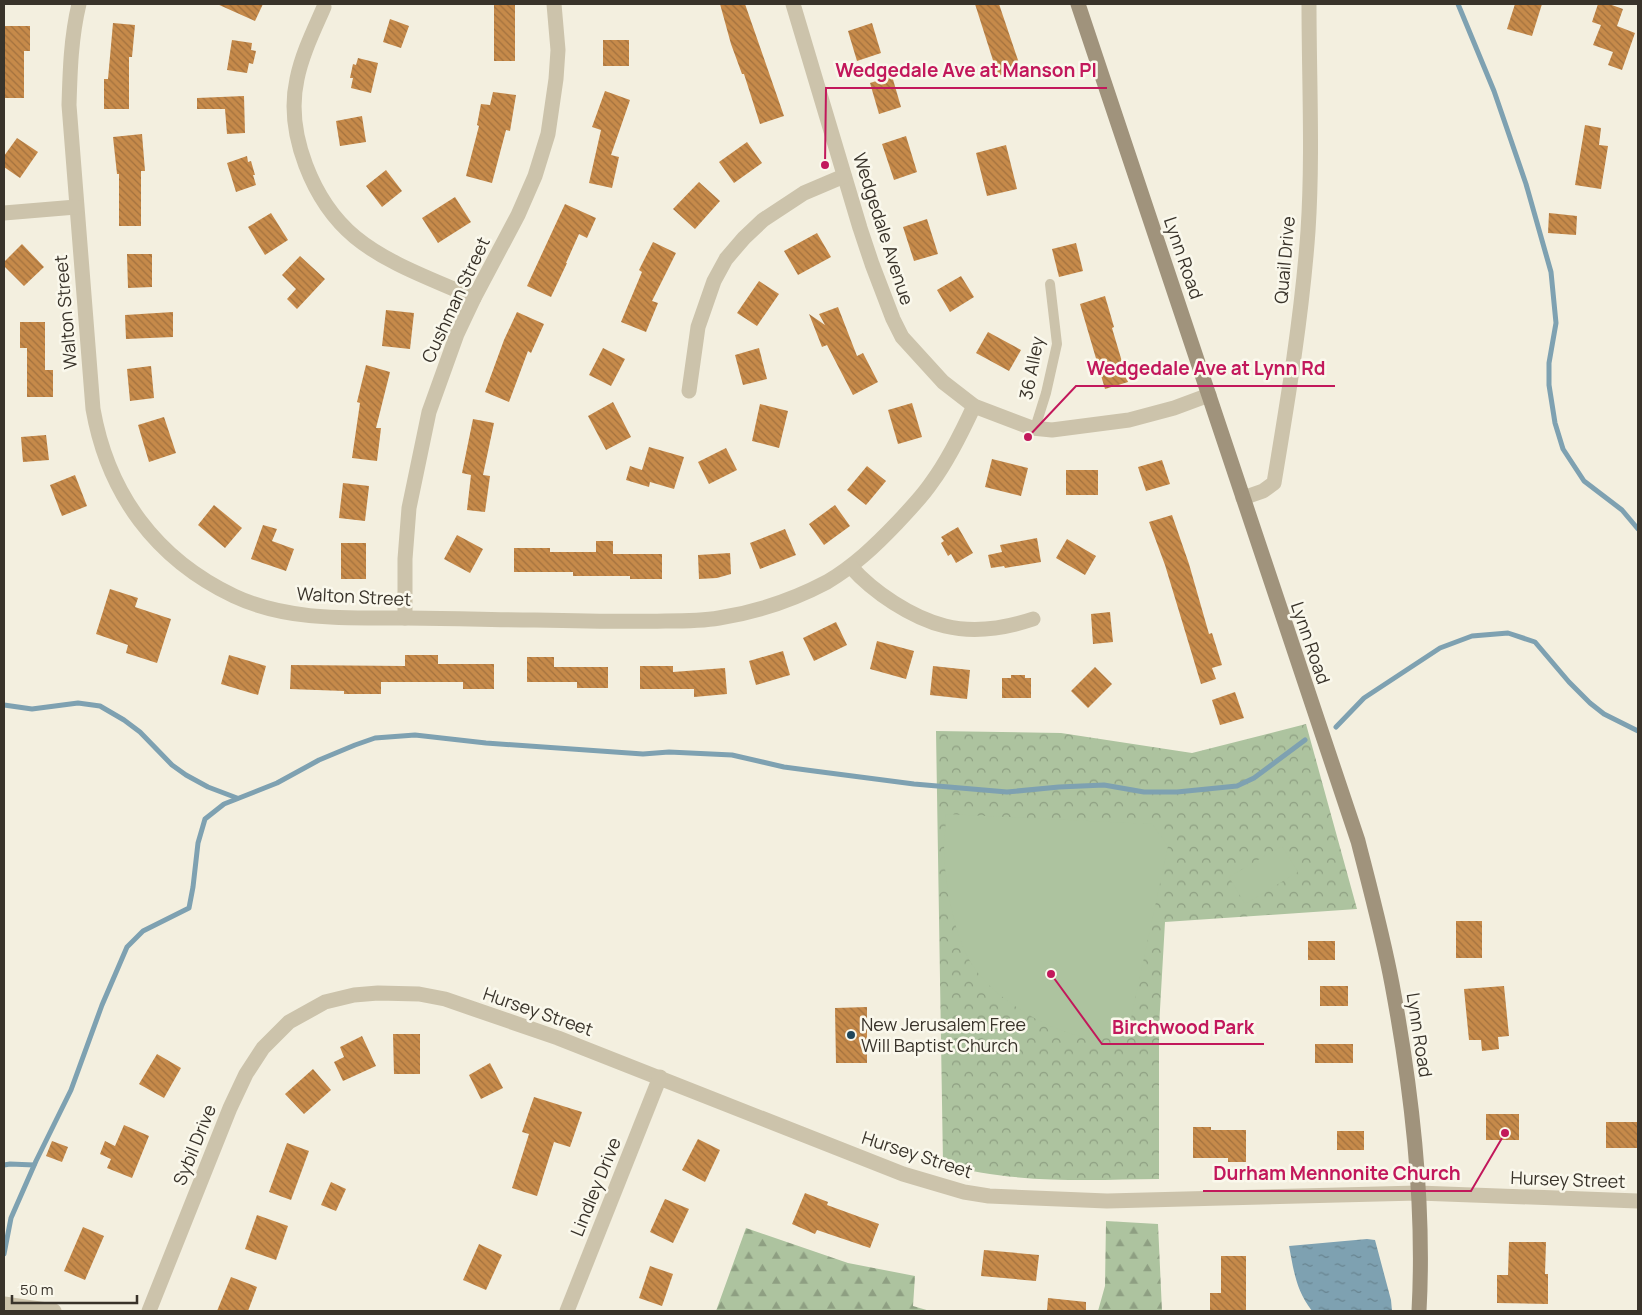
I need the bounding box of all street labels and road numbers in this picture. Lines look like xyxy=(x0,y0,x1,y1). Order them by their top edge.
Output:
street label: Wedgedale Avenue xyxy=(848,150,920,308)
street label: Lynn Road xyxy=(1159,213,1209,302)
street label: Quail Drive xyxy=(1268,215,1300,305)
street label: Cushman Street xyxy=(415,233,495,366)
street label: Walton Street xyxy=(48,254,82,370)
street label: 36 Alley xyxy=(1013,333,1049,402)
street label: Walton Street xyxy=(296,581,412,611)
street label: Lynn Road xyxy=(1286,598,1336,687)
street label: Hursey Street xyxy=(480,981,597,1041)
street label: Lynn Road xyxy=(1401,991,1439,1079)
street label: Sybil Drive xyxy=(167,1101,221,1189)
street label: Hursey Street xyxy=(859,1125,976,1183)
street label: Lindley Drive xyxy=(564,1134,626,1240)
street label: Hursey Street xyxy=(1510,1165,1626,1193)

